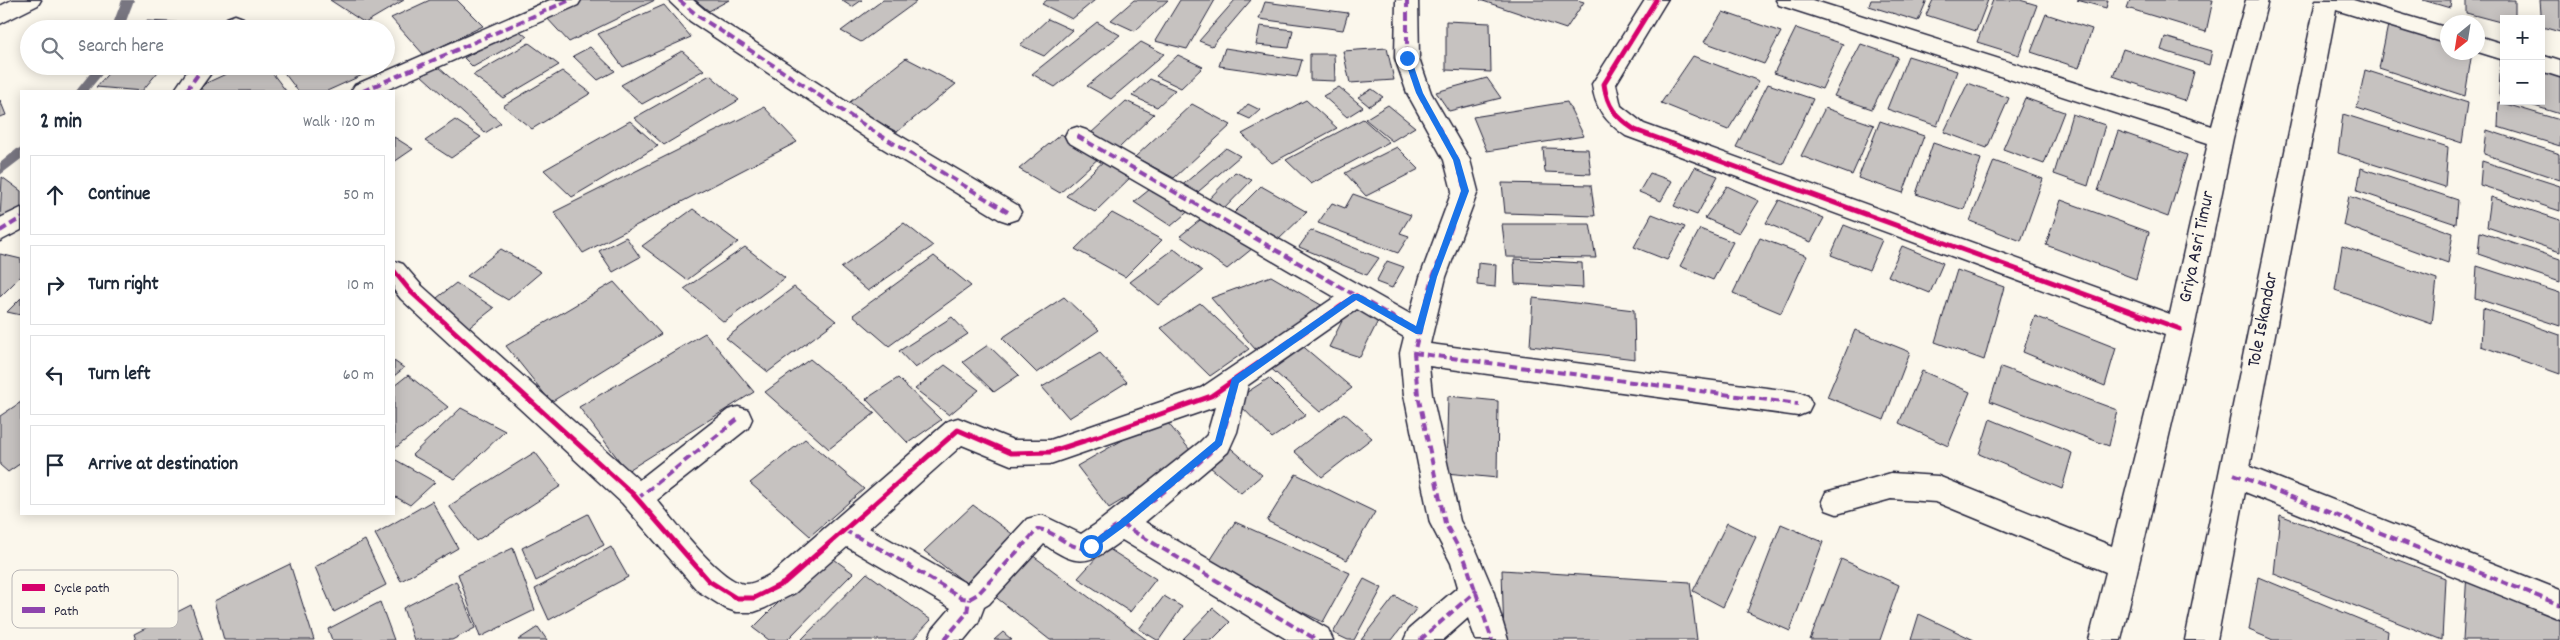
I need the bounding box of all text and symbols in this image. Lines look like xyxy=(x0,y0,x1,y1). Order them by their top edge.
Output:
north arrow xyxy=(2440,15,2485,60)
map controls xyxy=(2500,15,2545,105)
button: + xyxy=(2500,15,2545,60)
search box xyxy=(20,20,395,75)
icon: search xyxy=(38,34,66,62)
text: Search here xyxy=(78,34,164,61)
route end xyxy=(1396,47,1419,70)
button: − xyxy=(2500,60,2545,105)
text: 2 min xyxy=(40,108,82,138)
text: Walk · 120 m xyxy=(303,111,375,134)
icon: ahead xyxy=(41,181,69,209)
text: Continue xyxy=(88,182,150,209)
text: 50 m xyxy=(343,184,374,207)
street label: Griya Asri Timur xyxy=(2173,189,2223,305)
street label: Tole Iskandar xyxy=(2242,270,2286,370)
icon: right xyxy=(41,271,69,299)
text: Turn right xyxy=(88,272,159,299)
text: 10 m xyxy=(347,274,374,297)
icon: left xyxy=(41,361,69,389)
text: Turn left xyxy=(88,362,151,389)
text: 60 m xyxy=(343,364,374,387)
icon: arrive xyxy=(41,451,69,479)
text: Arrive at destination xyxy=(88,452,238,479)
route start xyxy=(1080,535,1103,558)
legend xyxy=(12,570,178,628)
text: Cycle path xyxy=(54,579,110,599)
text: Path xyxy=(54,602,79,622)

